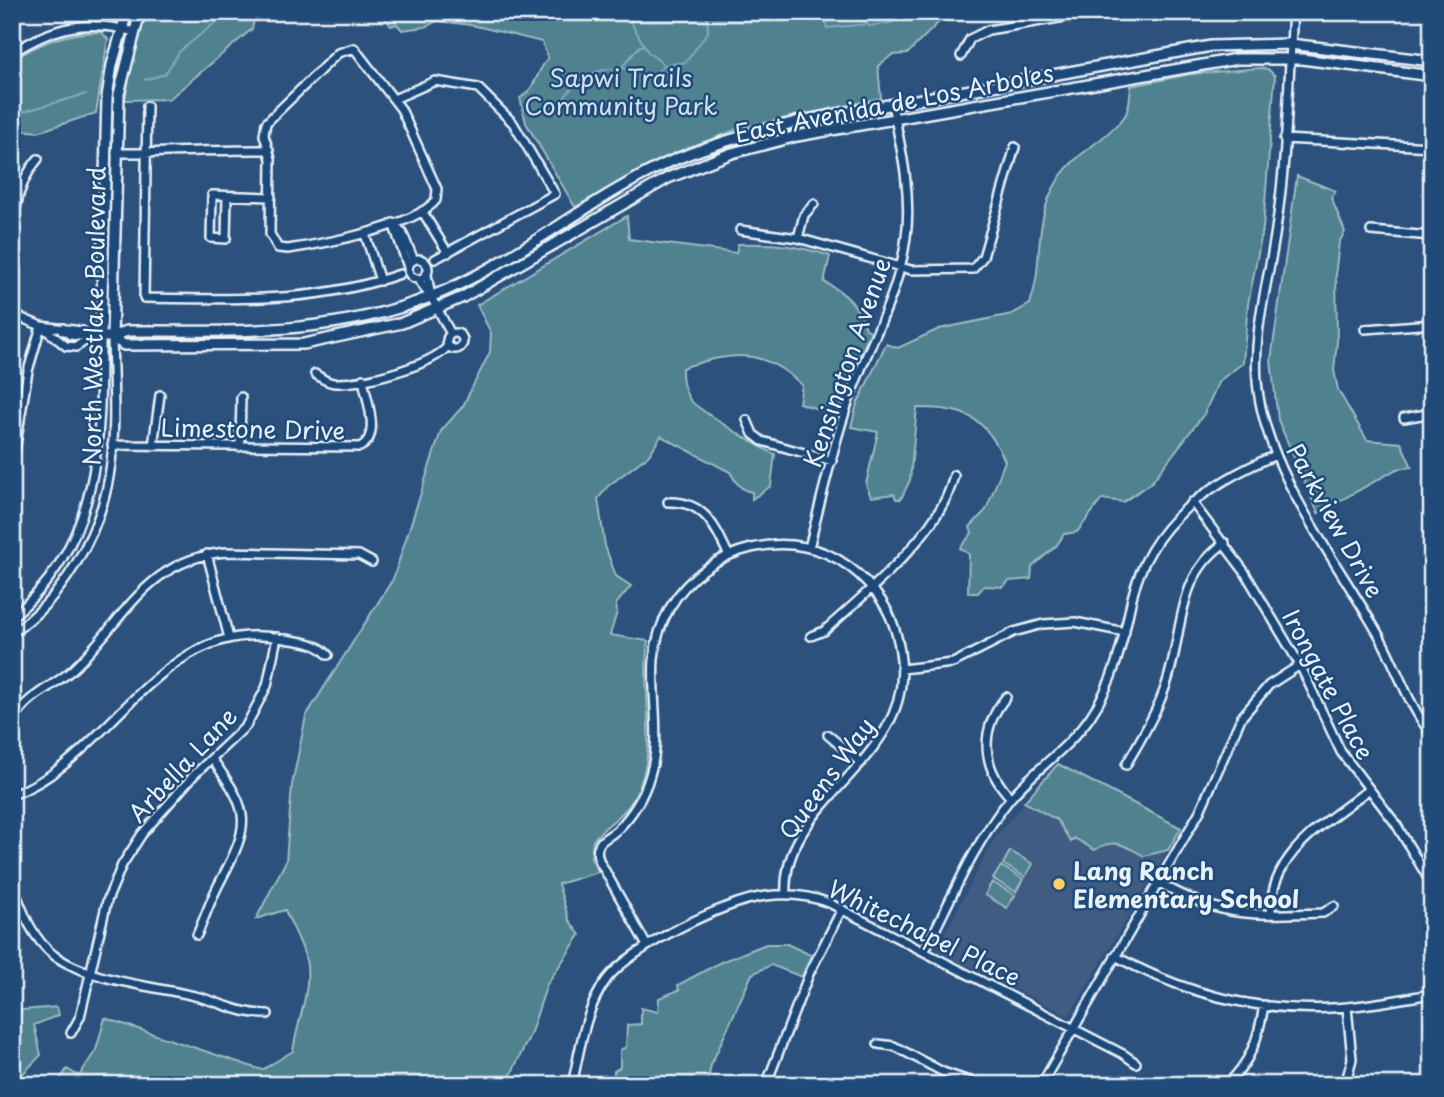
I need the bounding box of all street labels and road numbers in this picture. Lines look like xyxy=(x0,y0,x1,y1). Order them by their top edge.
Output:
street label: East Avenida de Los Arboles xyxy=(731,53,1057,151)
street label: North Westlake Boulevard xyxy=(72,166,114,466)
street label: Kensington Avenue xyxy=(793,252,899,472)
street label: Limestone Drive xyxy=(160,408,346,448)
street label: Parkview Drive xyxy=(1279,436,1393,604)
street label: Irongate Place xyxy=(1274,602,1384,766)
street label: Arbella Lane xyxy=(119,698,245,830)
street label: Queens Way xyxy=(769,709,883,847)
street label: Whitechapel Place xyxy=(823,870,1027,994)

